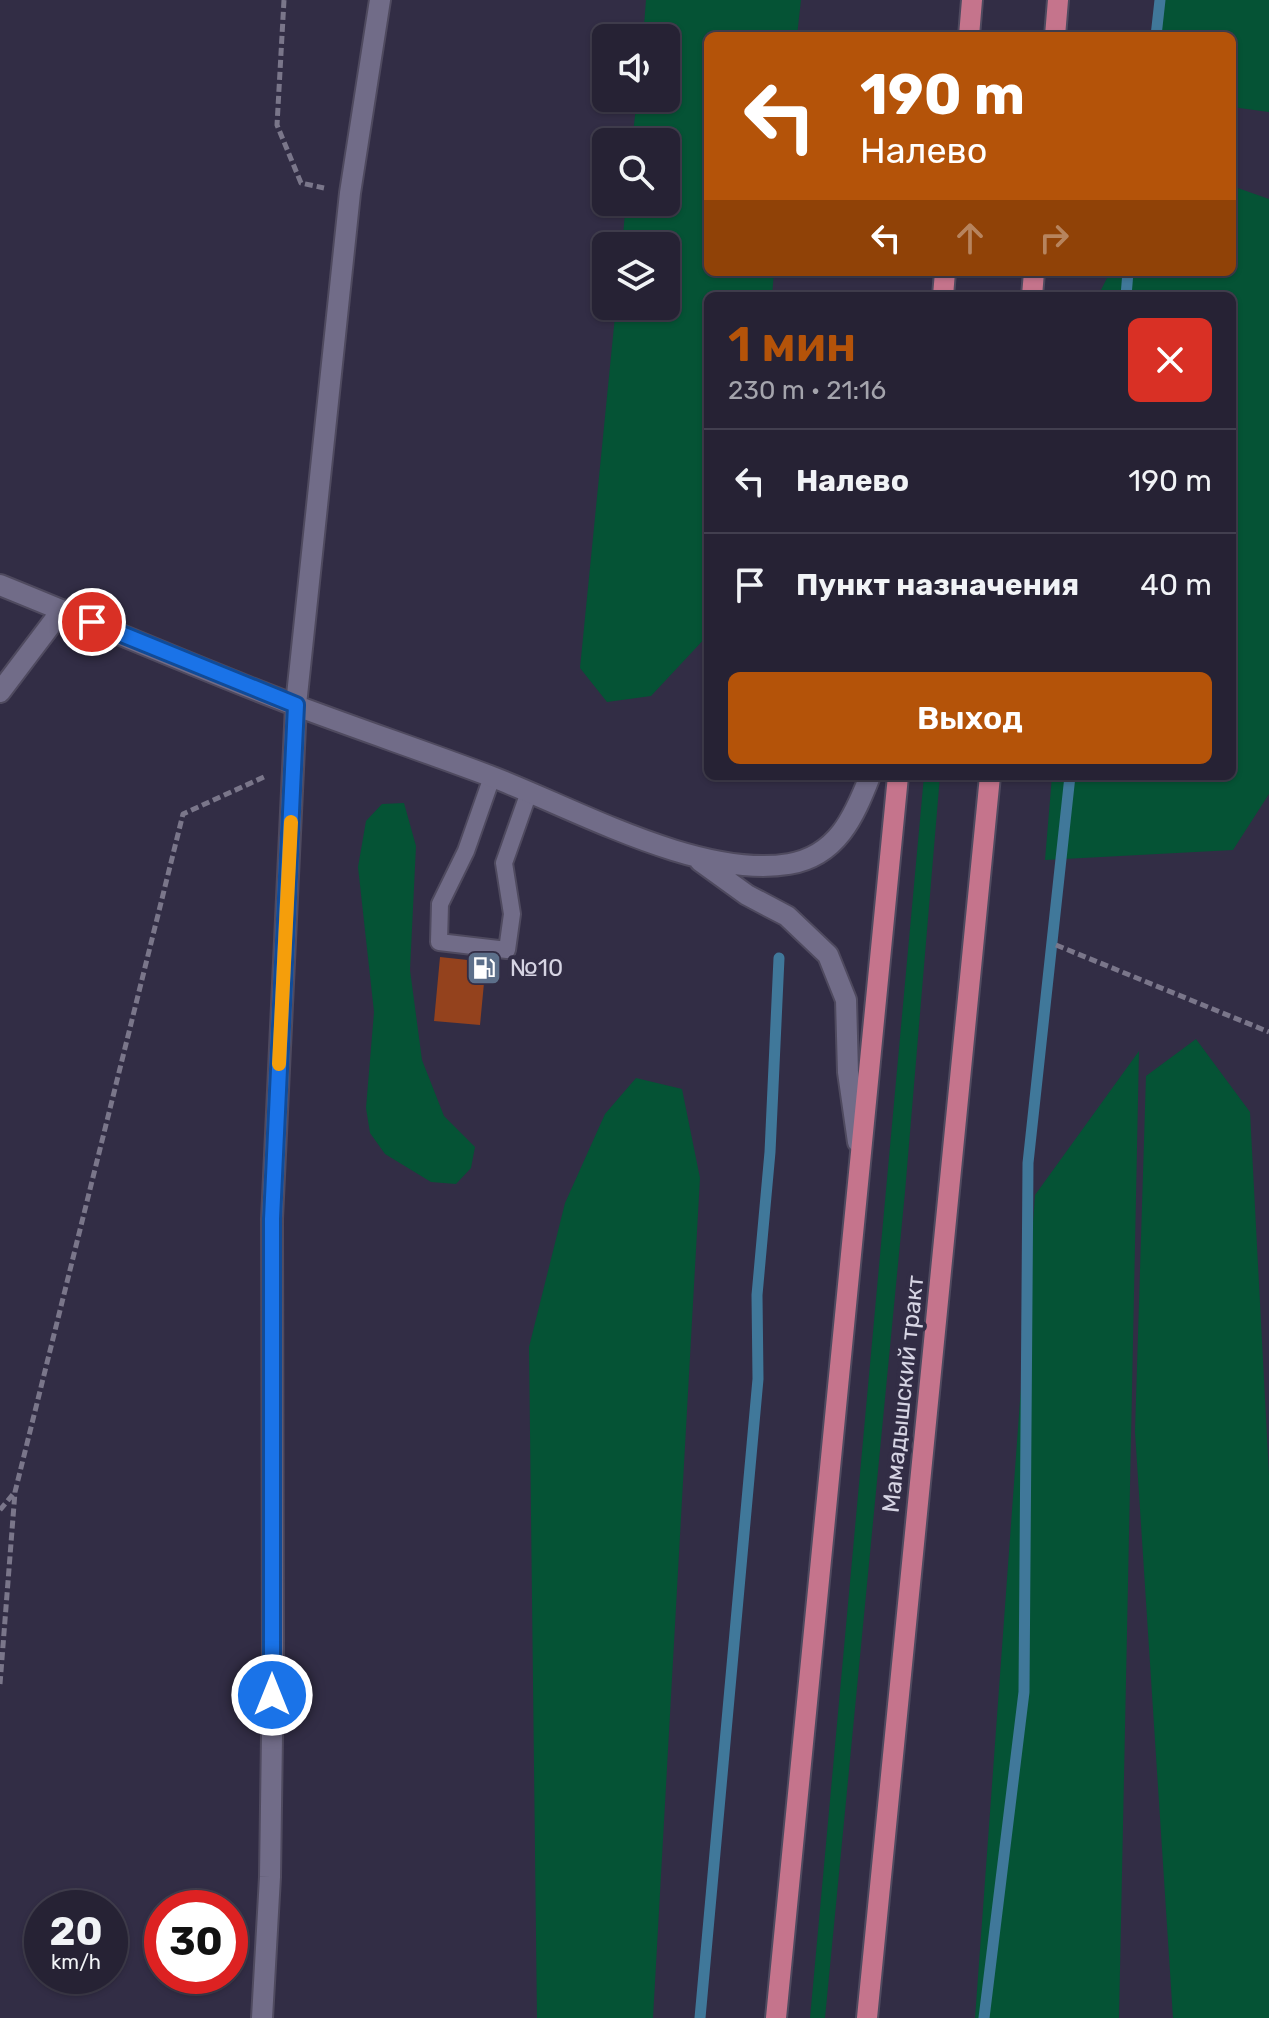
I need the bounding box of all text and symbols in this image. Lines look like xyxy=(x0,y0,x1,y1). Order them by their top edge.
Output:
map controls xyxy=(592,24,680,320)
button: sound xyxy=(592,24,680,112)
text: 190 m xyxy=(860,62,1025,128)
icon: left xyxy=(728,64,832,168)
button: search xyxy=(592,128,680,216)
text: Налево xyxy=(860,129,987,172)
icon: left xyxy=(864,216,908,260)
icon: ahead xyxy=(948,216,992,260)
icon: right xyxy=(1032,216,1076,260)
button: layers xyxy=(592,232,680,320)
text: 1 мин xyxy=(728,316,856,373)
button: close xyxy=(1128,318,1212,402)
text: 230 m · 21:16 xyxy=(728,375,886,406)
icon: left xyxy=(728,459,772,503)
text: Налево xyxy=(796,463,909,499)
text: 190 m xyxy=(1128,463,1212,499)
icon: arrive xyxy=(728,563,772,607)
text: Пункт назначения xyxy=(796,567,1079,603)
text: 40 m xyxy=(1140,567,1212,603)
pin xyxy=(58,588,126,656)
icon: arrive xyxy=(70,600,114,644)
button: Выход xyxy=(728,672,1212,764)
fuel station icon: №10 xyxy=(465,949,503,987)
place label: №10 xyxy=(510,954,563,982)
street label: Мамадышский тракт xyxy=(877,1274,929,1514)
position arrow xyxy=(230,1653,314,1737)
speed limit sign: 30 xyxy=(144,1890,248,1994)
text: 20 xyxy=(49,1908,103,1955)
text: km/h xyxy=(51,1950,101,1974)

